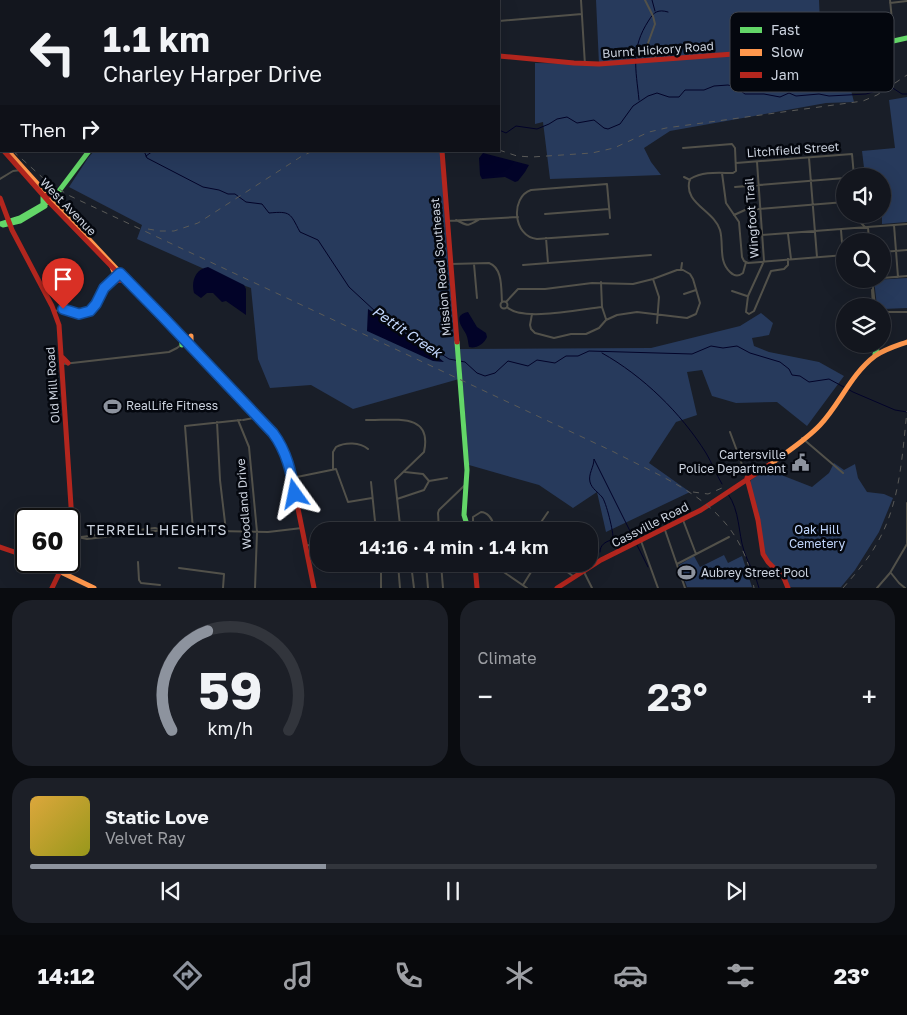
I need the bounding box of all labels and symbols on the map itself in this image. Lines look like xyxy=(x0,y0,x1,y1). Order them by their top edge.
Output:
legend xyxy=(730,12,894,92)
text: Fast xyxy=(771,21,800,38)
street label: Burnt Hickory Road xyxy=(602,38,714,61)
text: Slow xyxy=(771,43,804,60)
text: Jam xyxy=(771,66,799,83)
street label: Litchfield Street xyxy=(746,139,840,160)
street label: West Avenue xyxy=(37,175,100,239)
street label: Wingfoot Trail xyxy=(741,177,762,259)
street label: Mission Road Southeast xyxy=(427,197,454,337)
pin xyxy=(42,258,84,309)
water label: Pettit Creek xyxy=(369,302,447,362)
street label: Old Mill Road xyxy=(42,346,63,424)
sports icon: RealLife Fitness xyxy=(102,396,122,416)
place label: RealLife Fitness xyxy=(126,398,218,413)
place label: Cartersville Police Department xyxy=(679,447,786,476)
public building icon: Cartersville Police Department xyxy=(790,452,810,472)
street label: Woodland Drive xyxy=(233,458,254,550)
position arrow xyxy=(268,467,320,519)
street label: Cassville Road xyxy=(609,499,691,550)
speed limit sign: 60 xyxy=(15,508,80,573)
district label: TERRELL HEIGHTS xyxy=(87,521,227,538)
park label: Oak Hill Cemetery xyxy=(789,522,845,551)
sports icon: Aubrey Street Pool xyxy=(677,563,697,583)
place label: Aubrey Street Pool xyxy=(701,565,809,580)

